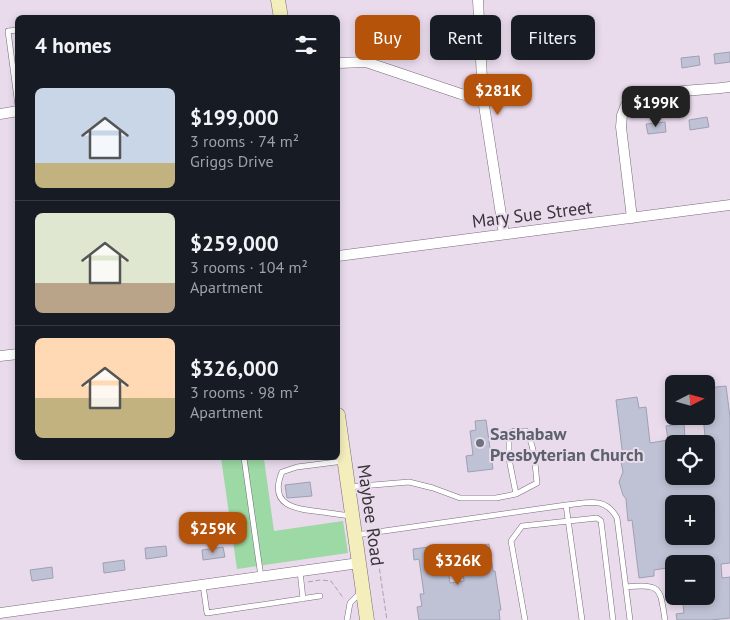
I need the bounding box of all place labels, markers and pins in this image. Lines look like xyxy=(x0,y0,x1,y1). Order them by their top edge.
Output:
pin: $281K xyxy=(463,74,533,116)
pin: $199K xyxy=(621,86,691,128)
place label: Sashabaw Presbyterian Church xyxy=(490,422,644,466)
marker: Sashabaw Presbyterian Church xyxy=(474,437,486,449)
pin: $259K xyxy=(178,512,248,554)
pin: $326K xyxy=(423,544,493,586)

